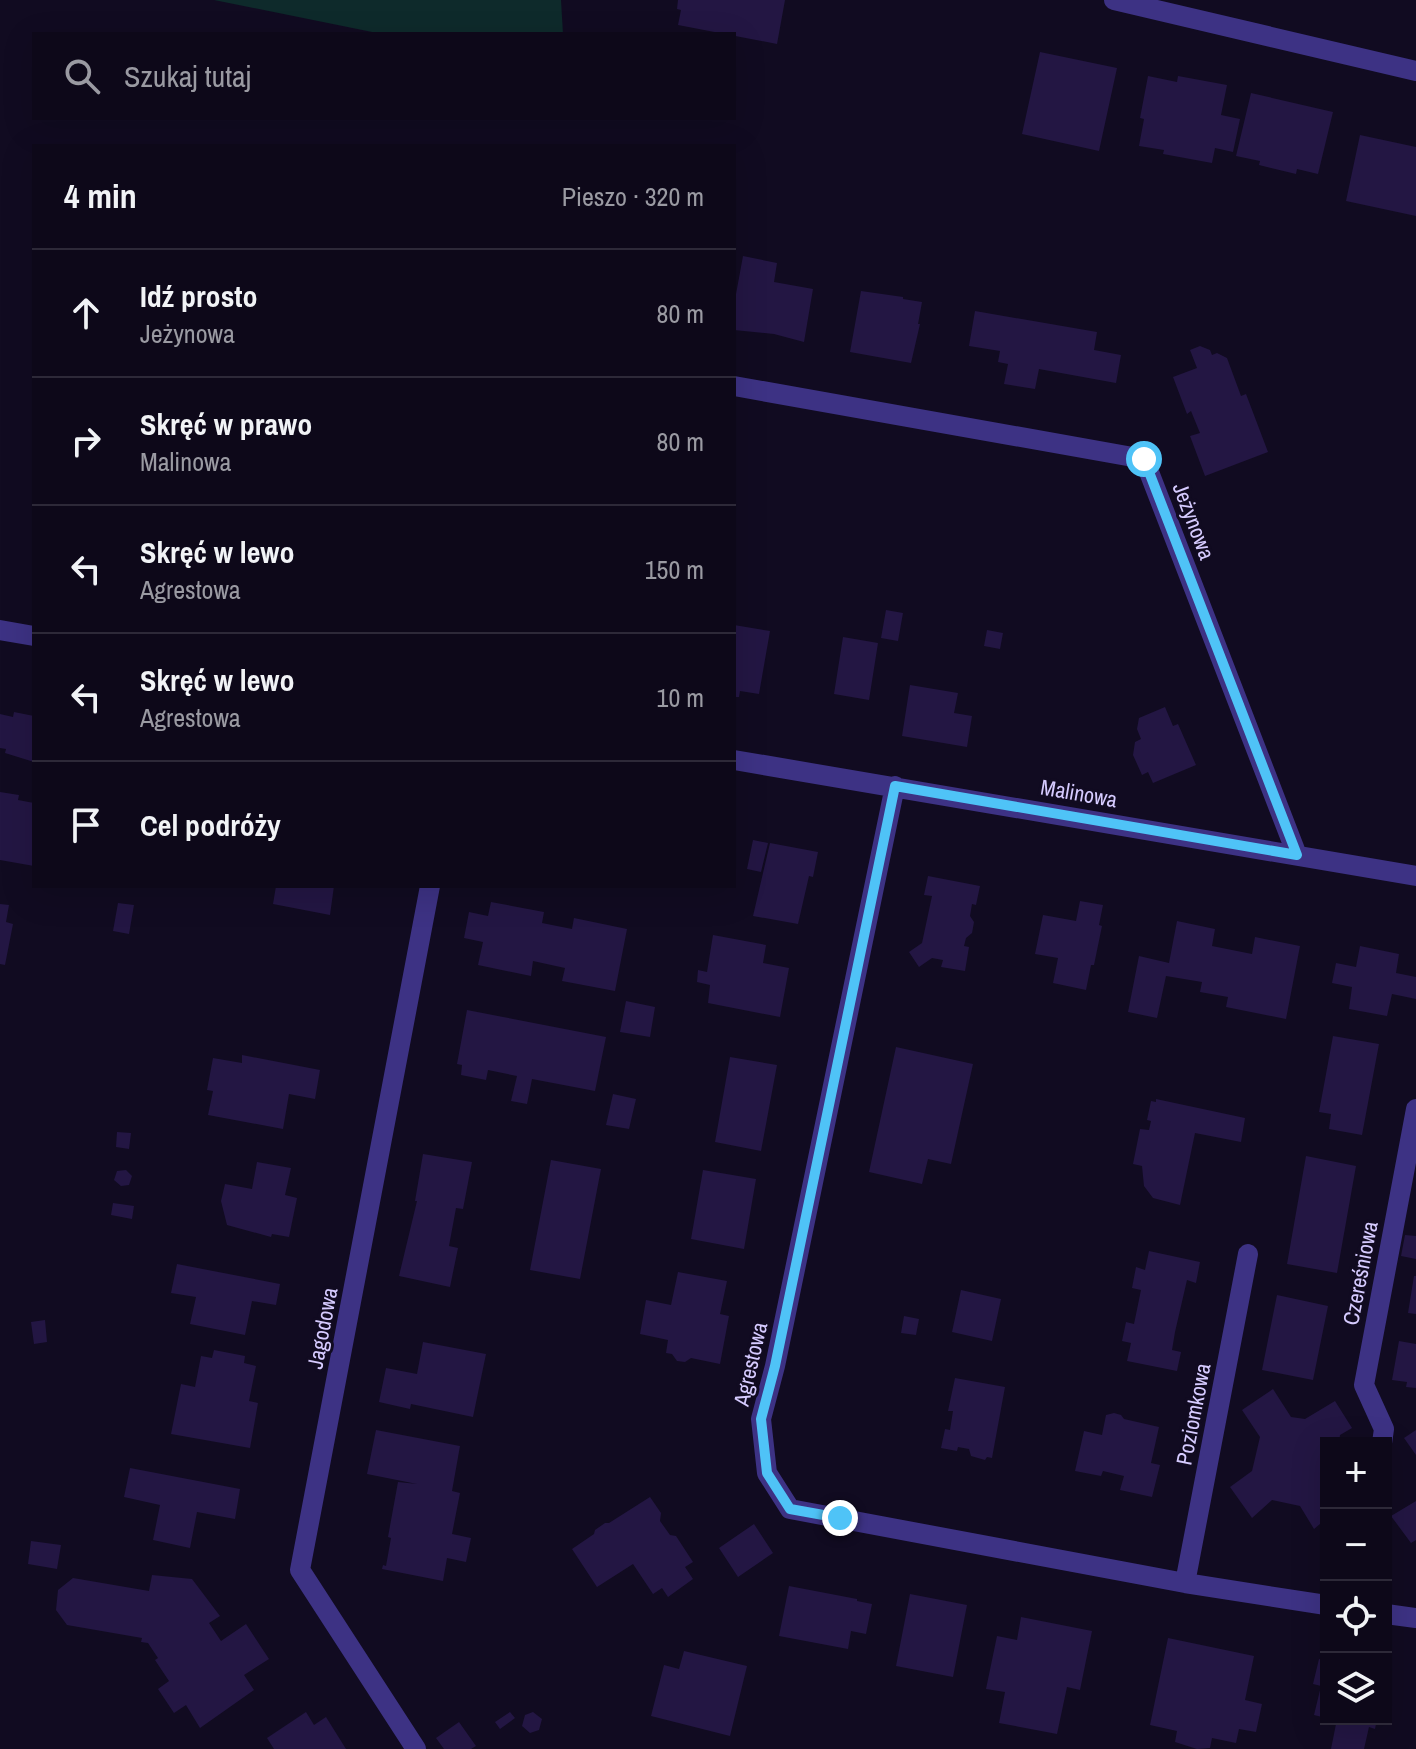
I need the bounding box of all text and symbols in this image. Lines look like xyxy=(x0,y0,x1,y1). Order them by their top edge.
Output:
search box xyxy=(32,32,736,120)
icon: search xyxy=(60,54,104,98)
text: Szukaj tutaj xyxy=(124,56,251,96)
text: 4 min xyxy=(64,173,137,219)
text: Pieszo · 320 m xyxy=(562,179,704,214)
text: Idź prosto xyxy=(140,276,258,316)
icon: ahead xyxy=(64,291,108,335)
text: 80 m xyxy=(657,296,704,331)
text: Jeżynowa xyxy=(140,316,235,351)
text: Skręć w prawo xyxy=(140,404,312,444)
icon: right xyxy=(64,419,108,463)
text: 80 m xyxy=(657,424,704,459)
route start xyxy=(1126,441,1162,477)
text: Malinowa xyxy=(140,444,231,479)
street label: Jeżynowa xyxy=(1166,478,1222,564)
text: Skręć w lewo xyxy=(140,532,295,572)
icon: left xyxy=(64,547,108,591)
text: 150 m xyxy=(645,552,704,587)
text: Agrestowa xyxy=(140,572,241,607)
text: Skręć w lewo xyxy=(140,660,295,700)
icon: left xyxy=(64,675,108,719)
text: 10 m xyxy=(657,680,704,715)
text: Agrestowa xyxy=(140,700,241,735)
street label: Malinowa xyxy=(1038,772,1120,814)
icon: arrive xyxy=(64,803,108,847)
text: Cel podróży xyxy=(140,805,281,845)
street label: Czereśniowa xyxy=(1335,1218,1385,1328)
street label: Jagodowa xyxy=(299,1285,345,1371)
street label: Agrestowa xyxy=(726,1319,774,1410)
street label: Poziomkowa xyxy=(1168,1360,1218,1468)
map controls xyxy=(1320,1437,1392,1725)
button: + xyxy=(1320,1437,1392,1509)
route end xyxy=(822,1500,858,1536)
button: − xyxy=(1320,1509,1392,1581)
button: locate xyxy=(1320,1581,1392,1653)
button: layers xyxy=(1320,1653,1392,1725)

